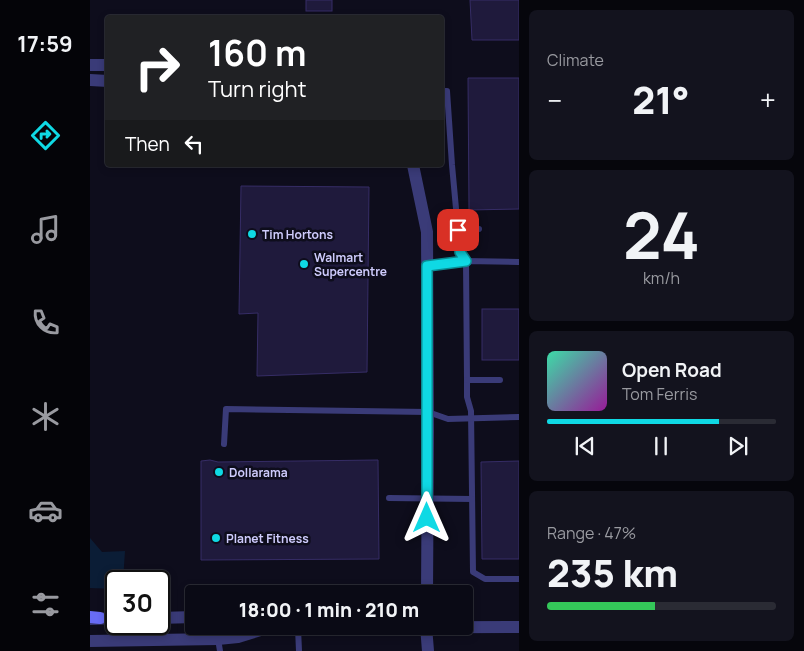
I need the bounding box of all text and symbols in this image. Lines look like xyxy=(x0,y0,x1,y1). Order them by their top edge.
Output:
text: 17:59 xyxy=(17,29,73,59)
text: 160 m xyxy=(208,29,307,77)
icon: right xyxy=(125,35,190,100)
text: Climate xyxy=(547,49,604,71)
text: 21° xyxy=(632,73,690,125)
text: Turn right xyxy=(208,74,306,104)
text: − xyxy=(547,81,562,119)
text: + xyxy=(760,81,776,119)
icon: directions xyxy=(28,118,63,153)
icon: left xyxy=(180,130,208,158)
text: Then xyxy=(125,131,170,157)
text: 24 xyxy=(623,190,700,279)
pin xyxy=(437,209,479,251)
icon: music xyxy=(28,212,63,247)
icon: arrive xyxy=(444,216,472,244)
place label: Tim Hortons xyxy=(262,226,333,243)
marker: Tim Hortons xyxy=(246,228,258,240)
place label: Walmart Supercentre xyxy=(314,249,387,280)
marker: Walmart Supercentre xyxy=(298,258,310,270)
text: km/h xyxy=(643,267,680,289)
icon: phone xyxy=(28,305,63,340)
text: Open Road xyxy=(622,357,722,383)
text: Tom Ferris xyxy=(622,383,697,405)
icon: climate xyxy=(28,399,63,434)
icon: previous xyxy=(571,432,599,460)
icon: pause xyxy=(647,432,675,460)
icon: next xyxy=(724,432,752,460)
place label: Dollarama xyxy=(229,464,288,481)
marker: Dollarama xyxy=(213,466,225,478)
position arrow xyxy=(400,491,452,543)
icon: car xyxy=(28,493,63,528)
text: Range · 47% xyxy=(547,522,636,544)
place label: Planet Fitness xyxy=(226,530,309,547)
marker: Planet Fitness xyxy=(210,532,222,544)
text: 235 km xyxy=(547,546,678,598)
speed limit sign: 30 xyxy=(105,570,170,635)
icon: filters xyxy=(28,587,63,622)
text: 18:00 · 1 min · 210 m xyxy=(239,597,419,623)

